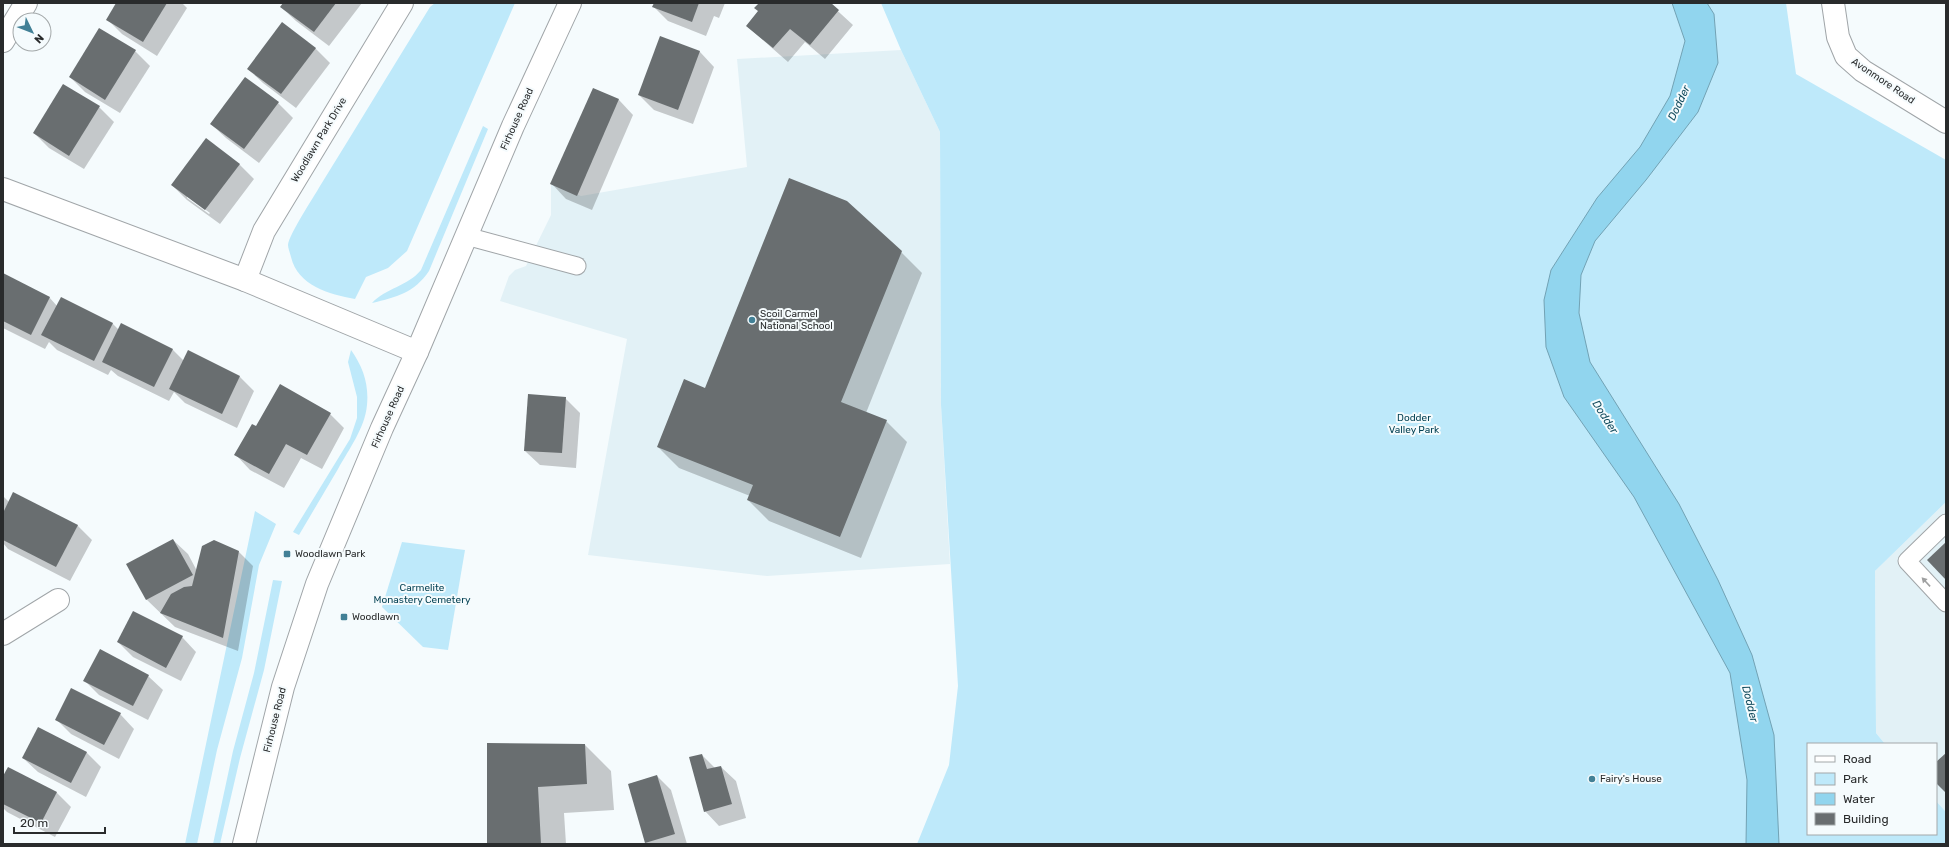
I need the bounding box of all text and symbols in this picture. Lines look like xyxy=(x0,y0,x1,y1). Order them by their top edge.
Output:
north arrow xyxy=(12,12,52,52)
text: N xyxy=(31,31,46,46)
street label: Avonmore Road xyxy=(1849,55,1917,107)
water label: Dodder xyxy=(1665,83,1693,123)
street label: Firhouse Road xyxy=(498,86,536,152)
street label: Woodlawn Park Drive xyxy=(289,95,349,185)
place label: Scoil Carmel National School xyxy=(760,308,833,332)
marker: Scoil Carmel National School xyxy=(747,315,757,325)
street label: Firhouse Road xyxy=(369,384,407,450)
water label: Dodder xyxy=(1589,398,1621,437)
park label: Dodder Valley Park xyxy=(1389,412,1440,436)
place label: Woodlawn Park xyxy=(295,548,366,560)
marker: Woodlawn Park xyxy=(282,549,292,559)
one-way arrow xyxy=(1922,577,1931,587)
park label: Carmelite Monastery Cemetery xyxy=(374,582,471,606)
place label: Woodlawn xyxy=(352,611,399,623)
marker: Woodlawn xyxy=(339,612,349,622)
water label: Dodder xyxy=(1739,684,1761,724)
street label: Firhouse Road xyxy=(261,686,289,754)
legend xyxy=(1807,743,1937,835)
text: Road xyxy=(1843,752,1871,766)
text: Park xyxy=(1843,772,1869,786)
place label: Fairy's House xyxy=(1600,773,1662,785)
marker: Fairy's House xyxy=(1587,774,1597,784)
text: Water xyxy=(1843,792,1875,806)
scale bar xyxy=(14,809,105,835)
text: Building xyxy=(1843,812,1889,826)
text: 20 m xyxy=(20,816,48,830)

